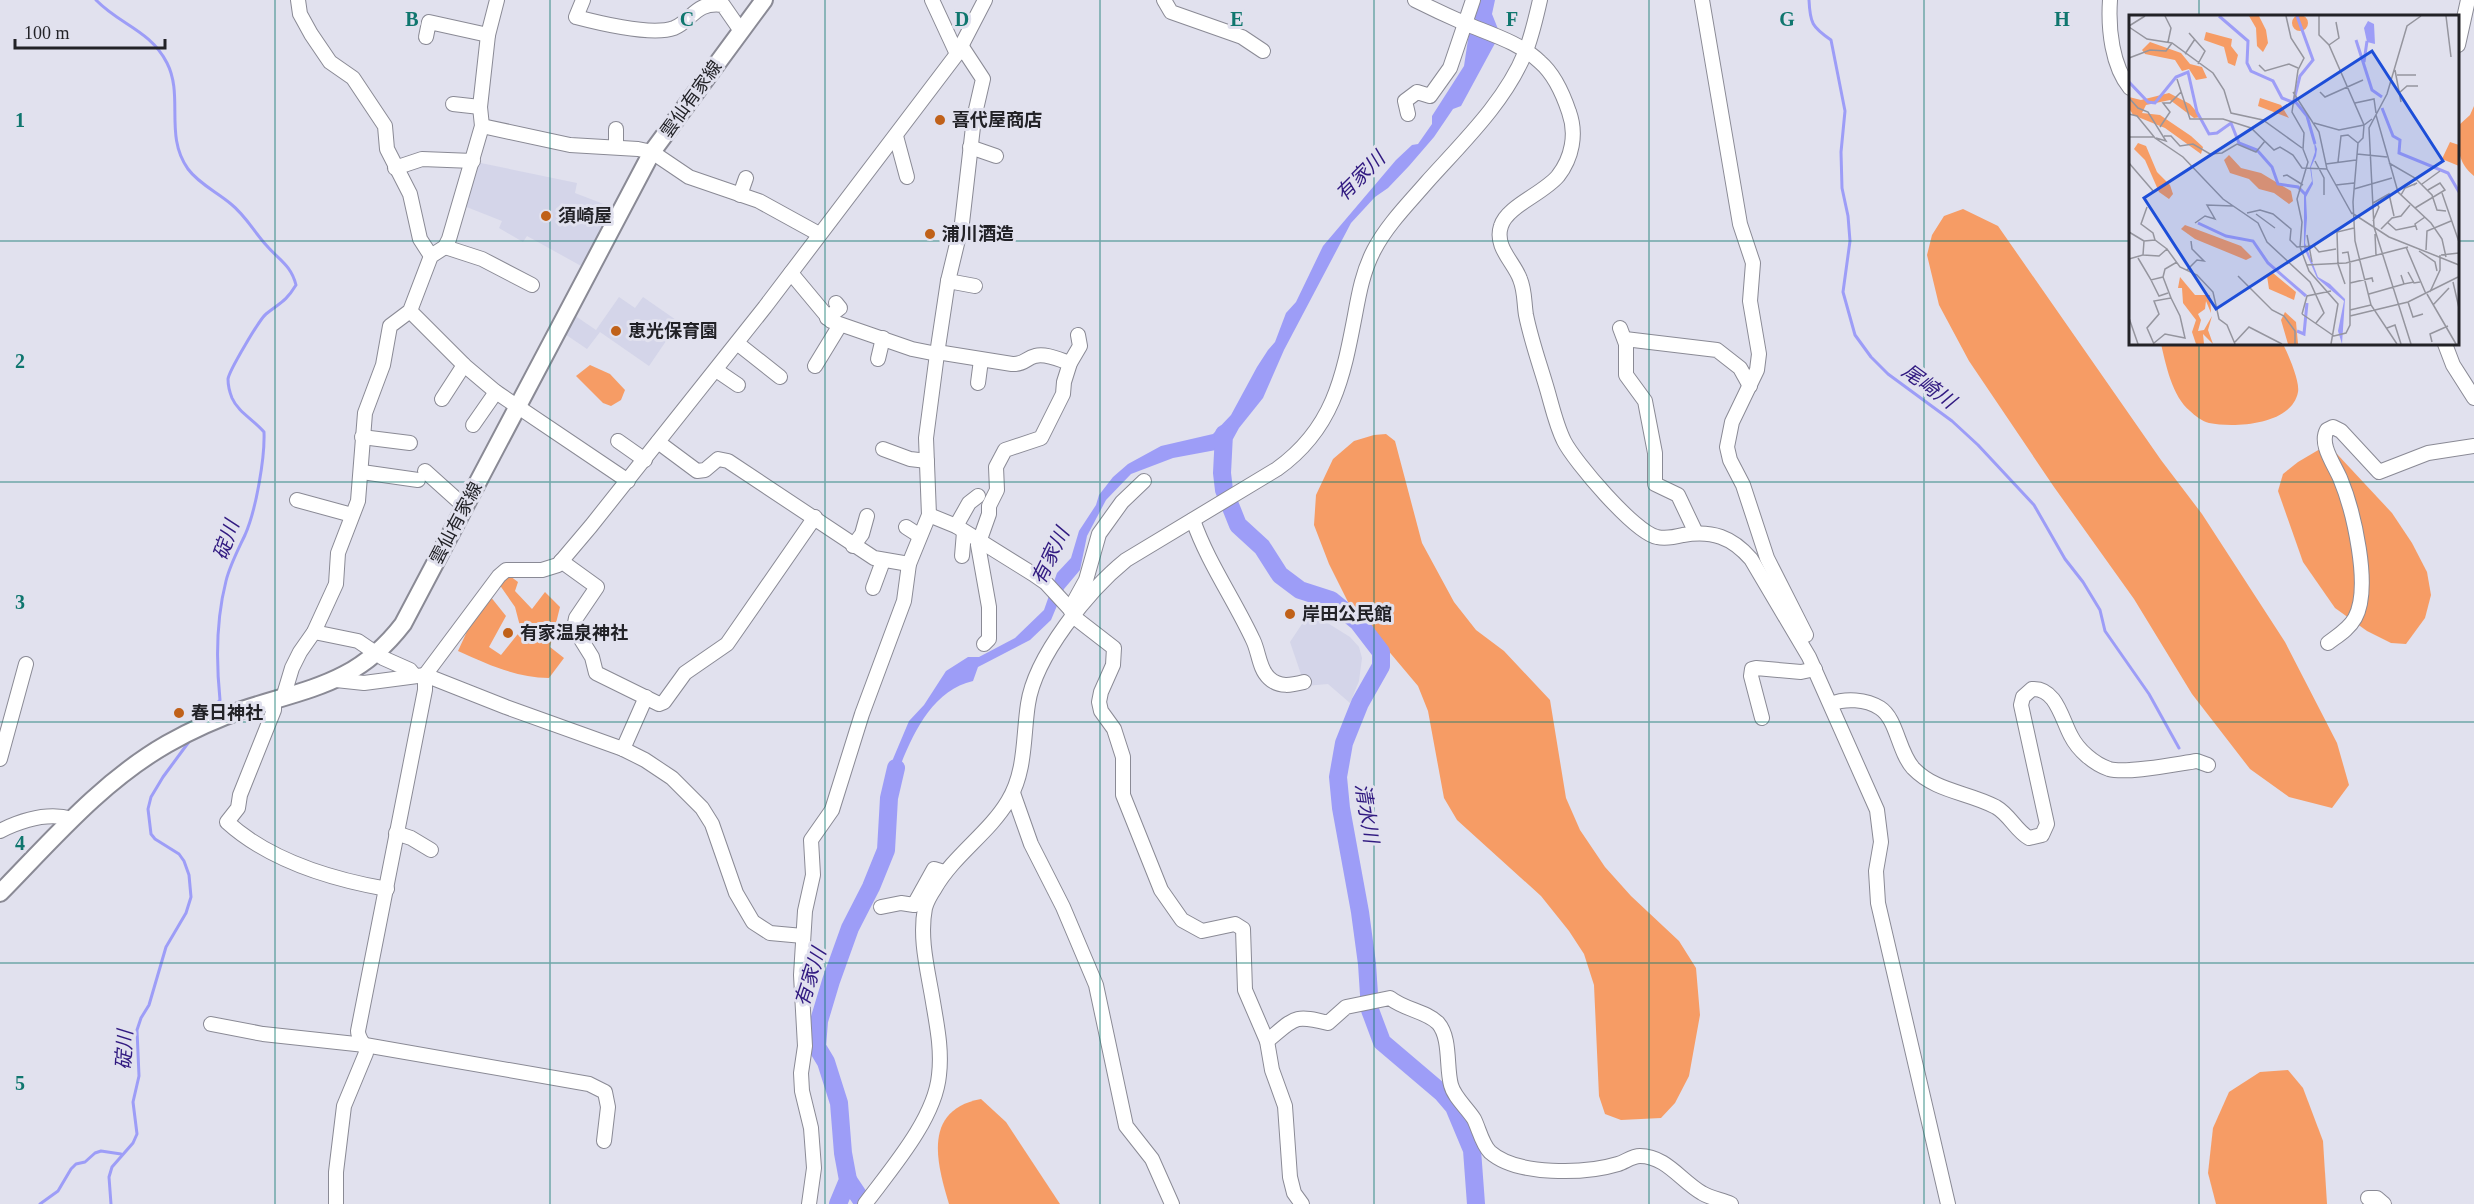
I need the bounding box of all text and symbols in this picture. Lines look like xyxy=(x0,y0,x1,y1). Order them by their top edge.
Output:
text: B xyxy=(405,8,419,30)
text: C xyxy=(680,8,694,30)
text: D xyxy=(955,8,969,30)
text: E xyxy=(1230,8,1244,30)
text: F xyxy=(1506,8,1518,30)
text: G xyxy=(1779,8,1795,30)
text: H xyxy=(2054,8,2070,30)
scale bar xyxy=(15,12,165,50)
inset map xyxy=(2129,15,2459,345)
text: 100 m xyxy=(24,23,70,43)
street label: 雲仙有家線 xyxy=(656,57,726,141)
text: 1 xyxy=(15,109,25,131)
place label: 喜代屋商店 xyxy=(952,110,1042,130)
marker: 喜代屋商店 xyxy=(933,113,947,127)
water label: 有家川 xyxy=(1331,146,1390,205)
place label: 須崎屋 xyxy=(558,206,612,226)
marker: 須崎屋 xyxy=(539,209,553,223)
place label: 浦川酒造 xyxy=(942,224,1014,244)
marker: 浦川酒造 xyxy=(923,227,937,241)
place label: 恵光保育園 xyxy=(628,321,718,341)
marker: 恵光保育園 xyxy=(609,324,623,338)
text: 2 xyxy=(15,350,25,372)
water label: 尾崎川 xyxy=(1898,359,1961,414)
street label: 雲仙有家線 xyxy=(426,479,486,567)
water label: 碇川 xyxy=(209,516,244,562)
water label: 有家川 xyxy=(1027,522,1074,588)
text: 3 xyxy=(15,591,25,613)
place label: 岸田公民館 xyxy=(1302,604,1392,624)
marker: 岸田公民館 xyxy=(1283,607,1297,621)
place label: 有家温泉神社 xyxy=(520,623,628,643)
marker: 有家温泉神社 xyxy=(501,626,515,640)
place label: 春日神社 xyxy=(191,703,263,723)
marker: 春日神社 xyxy=(172,706,186,720)
water label: 清水川 xyxy=(1351,782,1383,846)
text: 4 xyxy=(15,832,25,854)
water label: 有家川 xyxy=(790,943,830,1009)
water label: 碇川 xyxy=(112,1027,136,1071)
text: 5 xyxy=(15,1072,25,1094)

